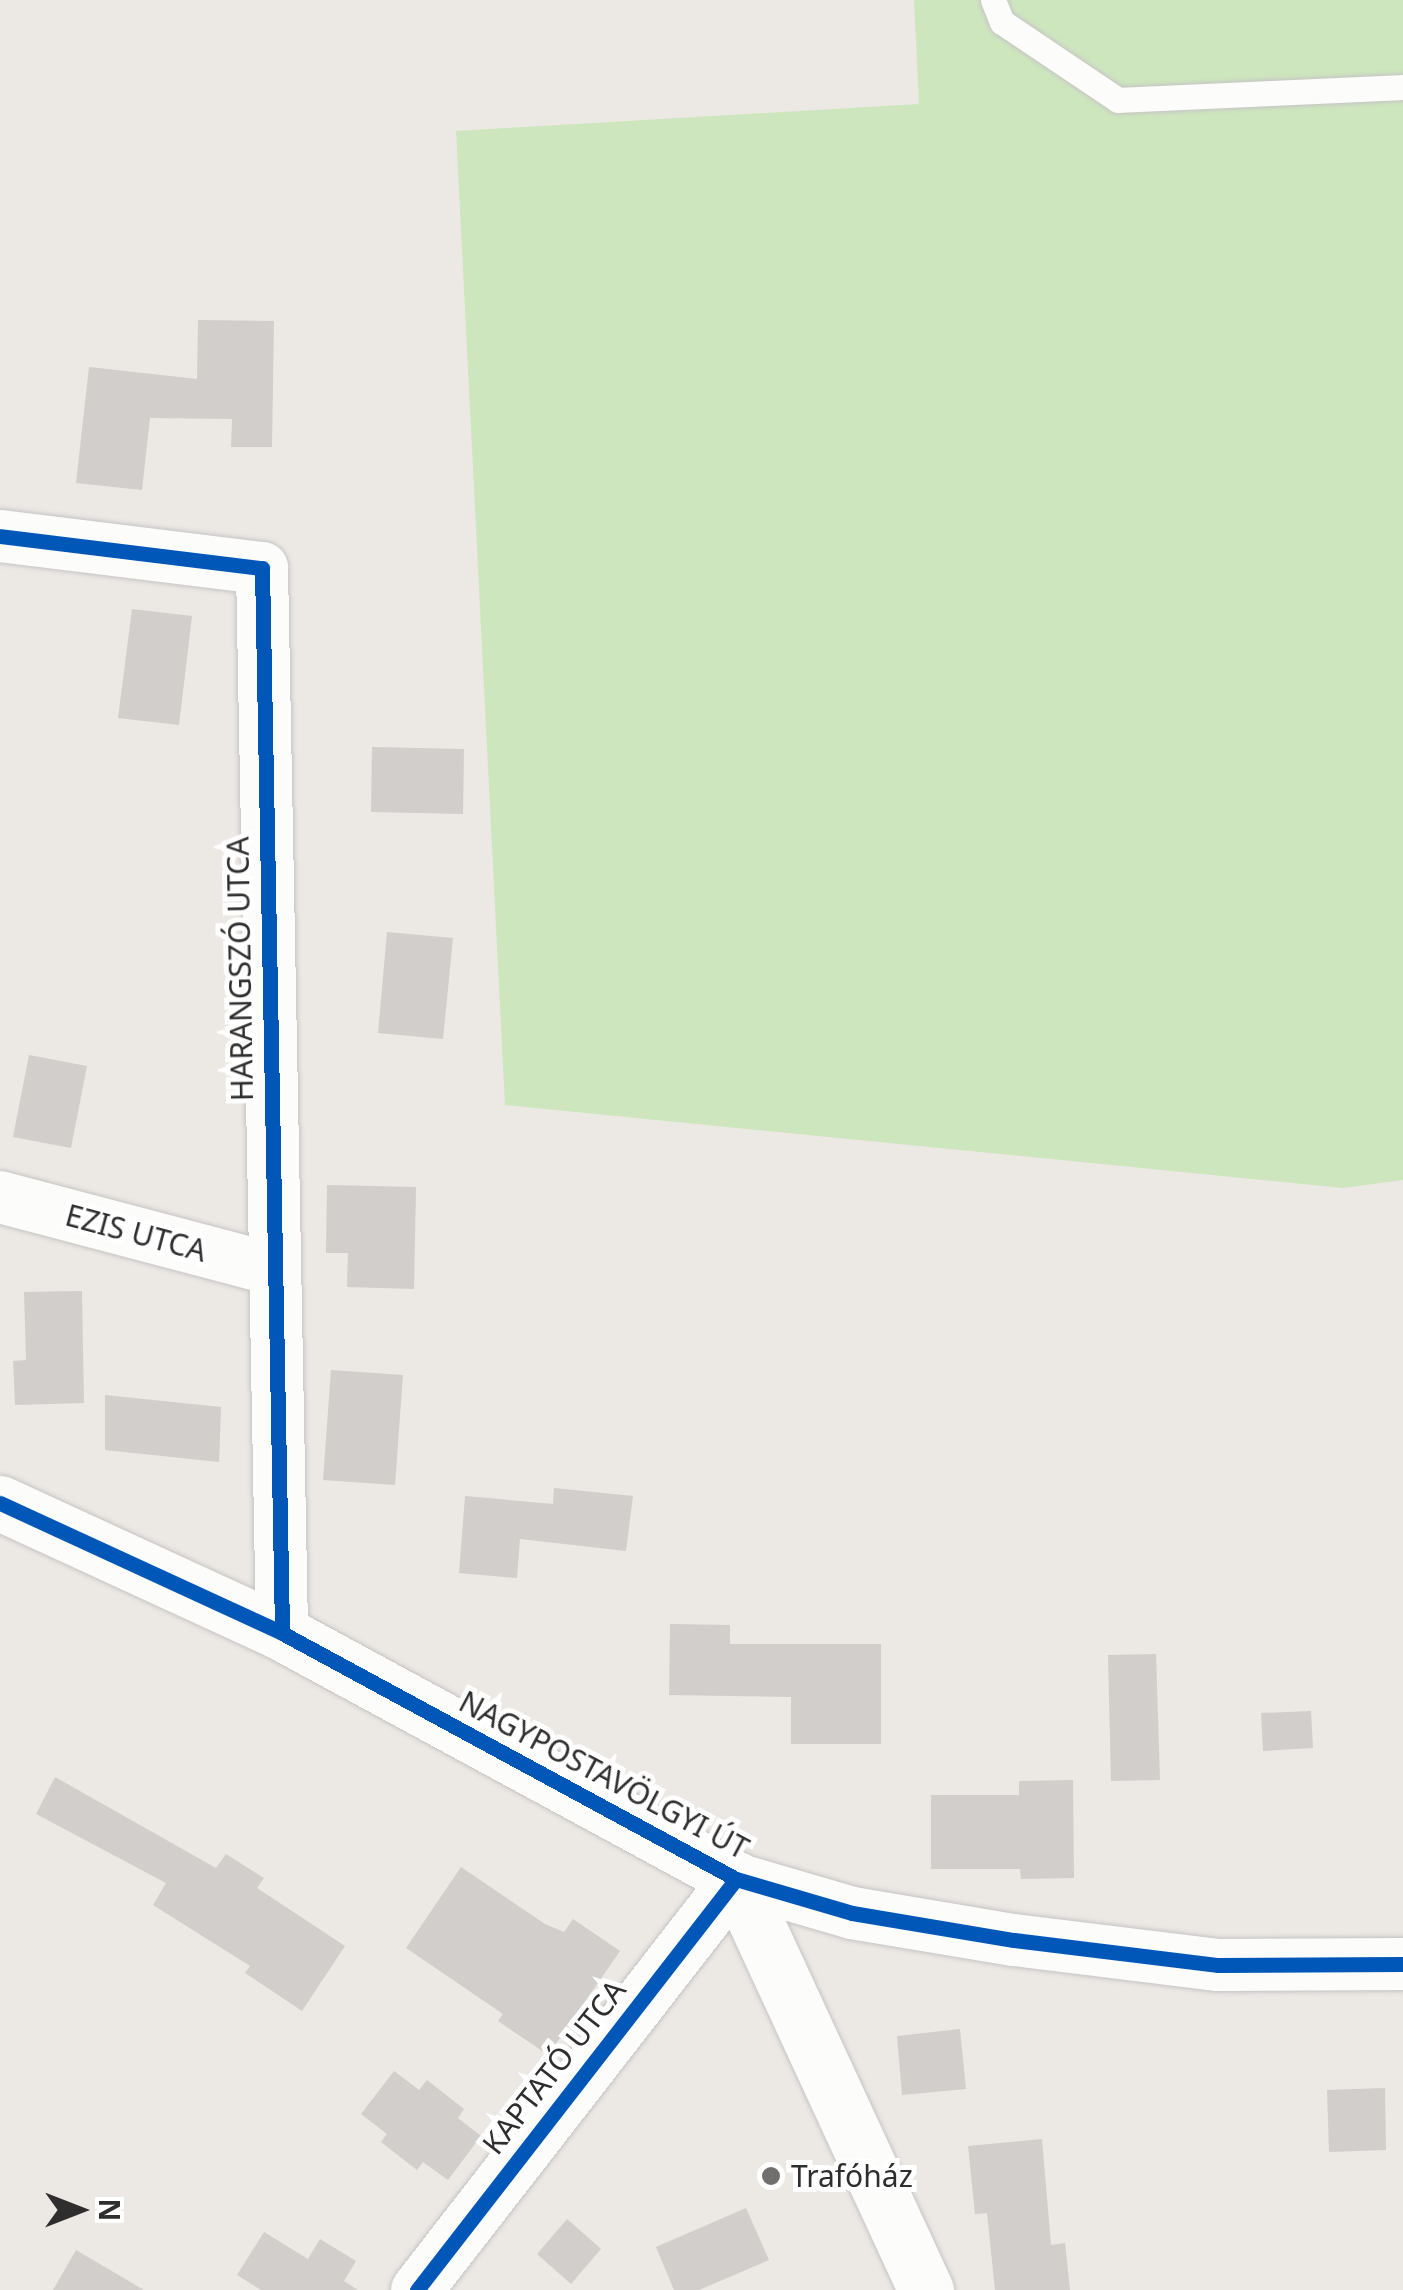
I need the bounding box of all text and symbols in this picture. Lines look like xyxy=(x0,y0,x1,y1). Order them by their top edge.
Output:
street label: HARANGSZÓ UTCA xyxy=(220,836,260,1102)
street label: EZIS UTCA xyxy=(62,1197,210,1269)
street label: NAGYPOSTAVÖLGYI ÚT xyxy=(453,1683,755,1867)
street label: KAPTATÓ UTCA xyxy=(475,1973,633,2161)
place label: Trafóház xyxy=(791,2158,913,2194)
north arrow xyxy=(30,2160,130,2260)
marker: Trafóház xyxy=(760,2165,782,2187)
text: N xyxy=(91,2199,129,2221)

